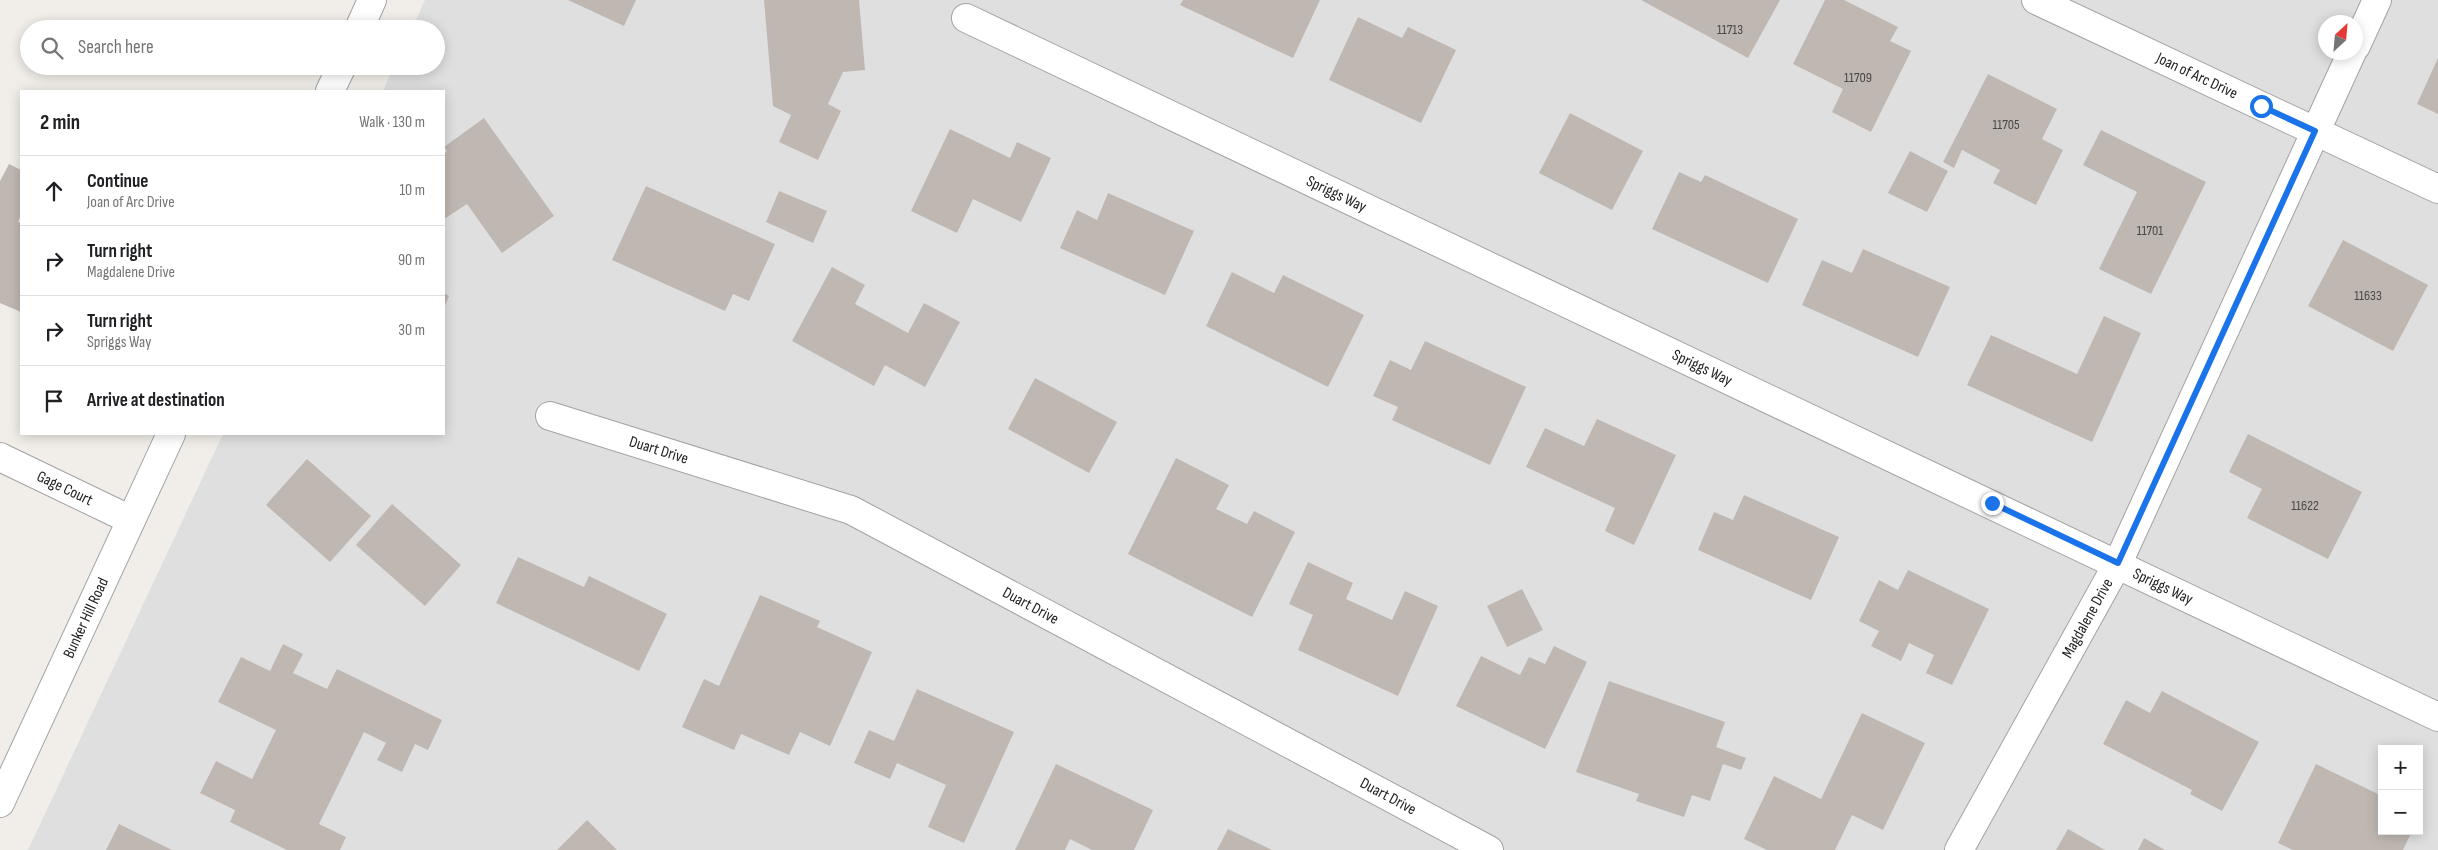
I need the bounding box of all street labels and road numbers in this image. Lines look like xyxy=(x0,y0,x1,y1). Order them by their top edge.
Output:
street label: Joan of Arc Drive xyxy=(2152,48,2241,103)
street label: Spriggs Way xyxy=(1303,171,1370,216)
street label: Spriggs Way xyxy=(1669,345,1735,390)
street label: Duart Drive xyxy=(627,432,691,468)
street label: Gage Court xyxy=(34,467,96,510)
street label: Spriggs Way xyxy=(2130,564,2196,609)
street label: Bunker Hill Road xyxy=(59,575,113,661)
street label: Magdalene Drive xyxy=(2058,575,2117,661)
street label: Duart Drive xyxy=(999,583,1062,629)
street label: Duart Drive xyxy=(1357,774,1420,819)

